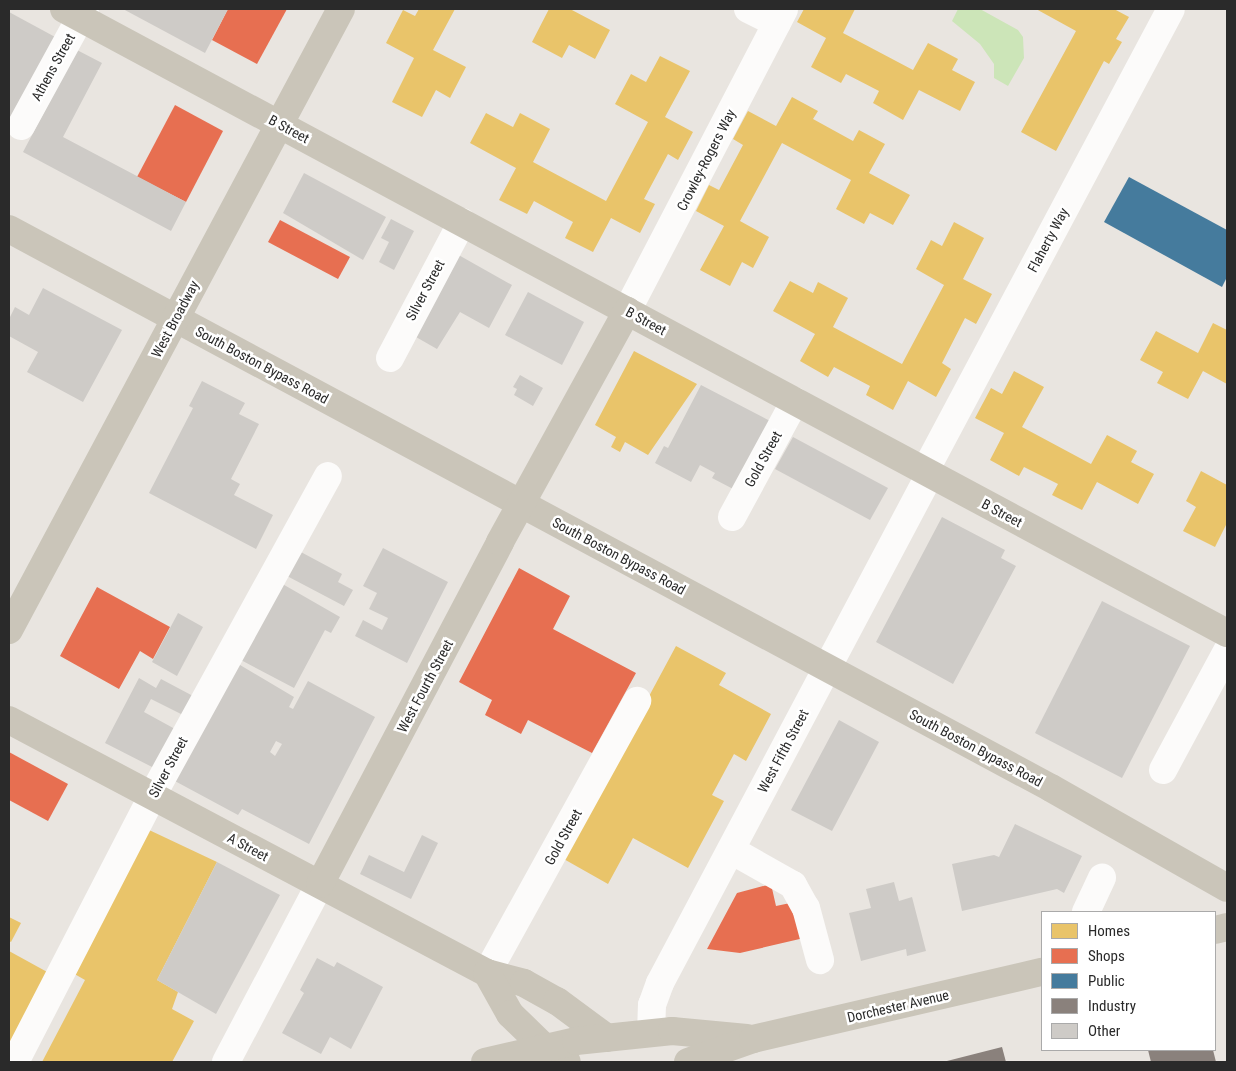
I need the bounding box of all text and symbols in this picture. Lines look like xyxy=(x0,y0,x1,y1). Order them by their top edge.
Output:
street label: Athens Street xyxy=(28,30,78,104)
street label: Crowley-Rogers Way xyxy=(673,106,739,214)
street label: B Street xyxy=(266,111,312,147)
street label: Flaherty Way xyxy=(1024,205,1072,275)
street label: Silver Street xyxy=(402,257,448,323)
street label: West Broadway xyxy=(148,278,202,360)
street label: B Street xyxy=(623,303,669,339)
street label: South Boston Bypass Road xyxy=(193,323,331,407)
street label: Gold Street xyxy=(741,428,785,490)
street label: B Street xyxy=(979,495,1025,531)
street label: South Boston Bypass Road xyxy=(550,514,688,598)
street label: West Fourth Street xyxy=(393,637,457,735)
street label: West Fifth Street xyxy=(754,706,812,796)
street label: South Boston Bypass Road xyxy=(907,706,1045,790)
street label: Silver Street xyxy=(145,734,191,800)
street label: Gold Street xyxy=(541,806,585,868)
street label: A Street xyxy=(225,829,271,865)
legend xyxy=(1041,911,1216,1051)
text: Homes xyxy=(1088,922,1130,940)
text: Shops xyxy=(1088,947,1125,965)
text: Public xyxy=(1088,972,1125,990)
street label: Dorchester Avenue xyxy=(846,986,950,1026)
text: Industry xyxy=(1088,997,1136,1015)
text: Other xyxy=(1088,1022,1120,1040)

